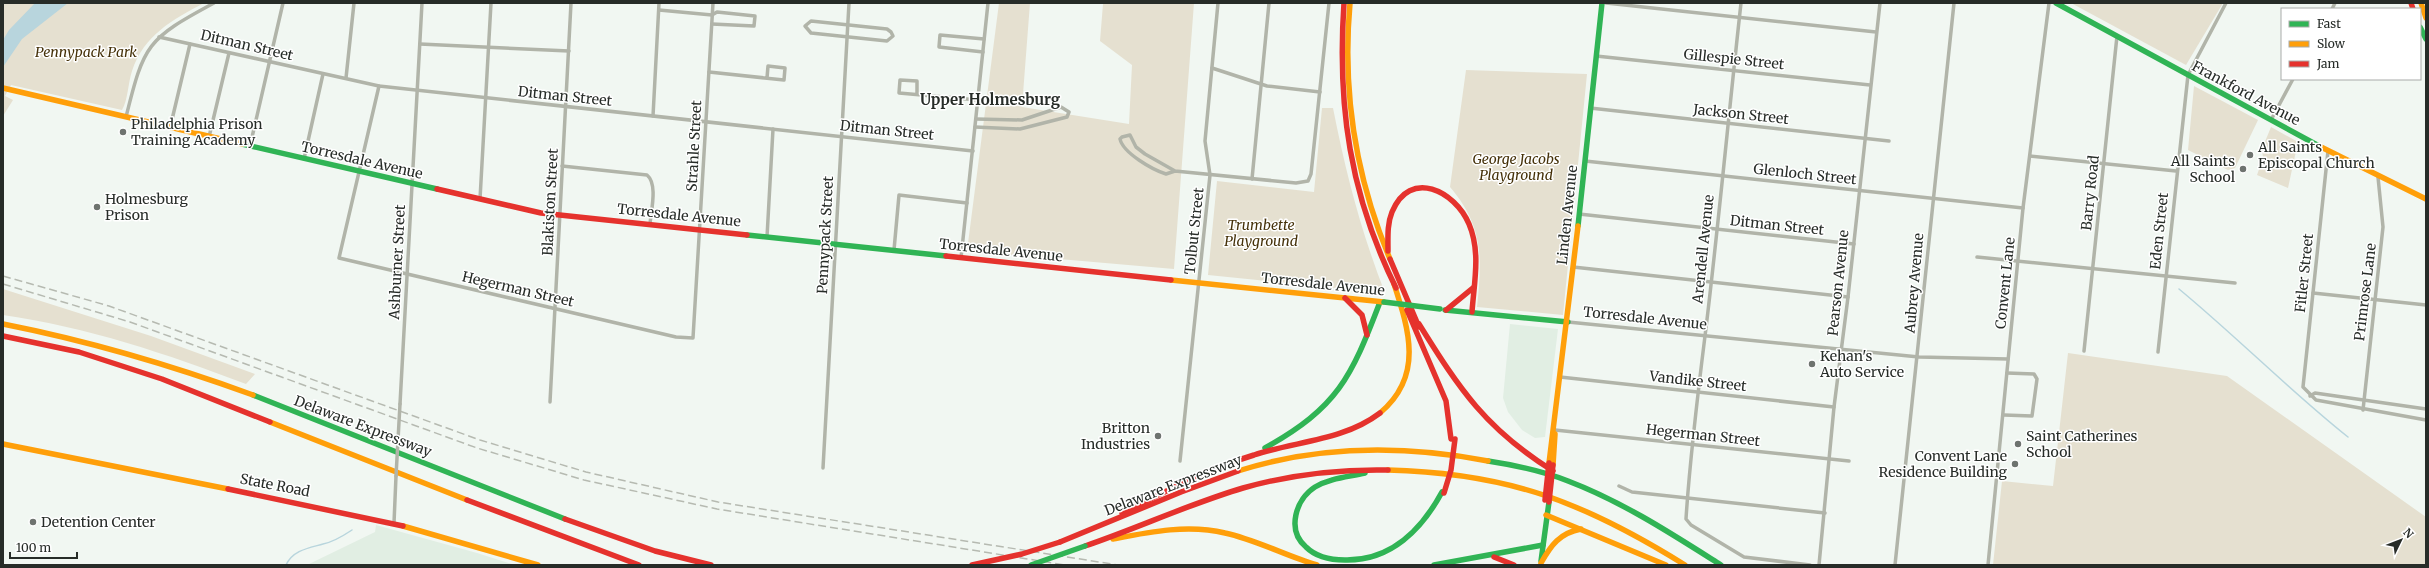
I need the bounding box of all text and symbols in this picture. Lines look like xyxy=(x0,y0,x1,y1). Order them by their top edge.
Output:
legend xyxy=(2281,8,2421,80)
text: Fast xyxy=(2317,16,2341,31)
street label: Ditman Street xyxy=(199,26,296,65)
text: Slow xyxy=(2317,36,2346,51)
park label: Pennypack Park xyxy=(35,43,137,61)
street label: Gillespie Street xyxy=(1683,45,1786,73)
text: Jam xyxy=(2316,56,2340,71)
street label: Frankford Avenue xyxy=(2189,57,2303,129)
street label: Ditman Street xyxy=(517,82,613,110)
district label: Upper Holmesburg xyxy=(920,90,1061,109)
street label: Strahle Street xyxy=(683,99,705,192)
street label: Jackson Street xyxy=(1691,100,1790,128)
place label: Philadelphia Prison Training Academy xyxy=(131,115,263,149)
street label: Ditman Street xyxy=(839,116,935,144)
marker: Philadelphia Prison Training Academy xyxy=(118,127,128,137)
street label: Torresdale Avenue xyxy=(299,137,425,183)
place label: All Saints Episcopal Church xyxy=(2257,138,2375,172)
street label: Blakiston Street xyxy=(538,147,562,256)
park label: George Jacobs Playground xyxy=(1472,150,1560,184)
marker: All Saints Episcopal Church xyxy=(2245,150,2255,160)
place label: All Saints School xyxy=(2170,152,2236,186)
street label: Barry Road xyxy=(2077,154,2103,232)
street label: Glenloch Street xyxy=(1753,160,1858,188)
street label: Linden Avenue xyxy=(1553,164,1581,266)
marker: All Saints School xyxy=(2238,164,2248,174)
street label: Pennypack Street xyxy=(813,175,837,294)
street label: Tolbut Street xyxy=(1180,186,1208,275)
place label: Holmesburg Prison xyxy=(105,190,189,224)
street label: Eden Street xyxy=(2146,191,2172,270)
street label: Arendell Avenue xyxy=(1688,194,1718,305)
street label: Torresdale Avenue xyxy=(616,200,742,230)
marker: Holmesburg Prison xyxy=(92,202,102,212)
street label: Ashburner Street xyxy=(385,203,409,321)
street label: Ditman Street xyxy=(1729,211,1825,239)
park label: Trumbette Playground xyxy=(1224,216,1298,250)
street label: Pearson Avenue xyxy=(1823,229,1853,337)
street label: Aubrey Avenue xyxy=(1901,232,1927,335)
street label: Fitler Street xyxy=(2291,232,2317,313)
street label: Torresdale Avenue xyxy=(938,235,1064,265)
street label: Convent Lane xyxy=(1991,236,2019,330)
street label: Primrose Lane xyxy=(2350,242,2380,342)
street label: Hegerman Street xyxy=(460,267,576,311)
street label: Torresdale Avenue xyxy=(1260,269,1386,299)
street label: Torresdale Avenue xyxy=(1582,303,1708,333)
place label: Kehan's Auto Service xyxy=(1819,347,1904,381)
marker: Kehan's Auto Service xyxy=(1807,359,1817,369)
street label: Vandike Street xyxy=(1648,367,1748,395)
street label: Delaware Expressway xyxy=(292,391,435,461)
place label: Britton Industries xyxy=(1081,419,1150,453)
street label: Hegerman Street xyxy=(1645,420,1761,450)
place label: Saint Catherines School xyxy=(2026,427,2138,461)
marker: Britton Industries xyxy=(1153,431,1163,441)
marker: Saint Catherines School xyxy=(2013,439,2023,449)
place label: Convent Lane Residence Building xyxy=(1879,447,2008,481)
street label: Delaware Expressway xyxy=(1102,450,1245,520)
marker: Convent Lane Residence Building xyxy=(2010,459,2020,469)
street label: State Road xyxy=(238,469,312,501)
place label: Detention Center xyxy=(41,513,156,531)
marker: Detention Center xyxy=(28,517,38,527)
north arrow xyxy=(2381,520,2421,560)
text: N xyxy=(2400,525,2417,541)
scale bar xyxy=(10,534,77,560)
text: 100 m xyxy=(16,540,51,555)

